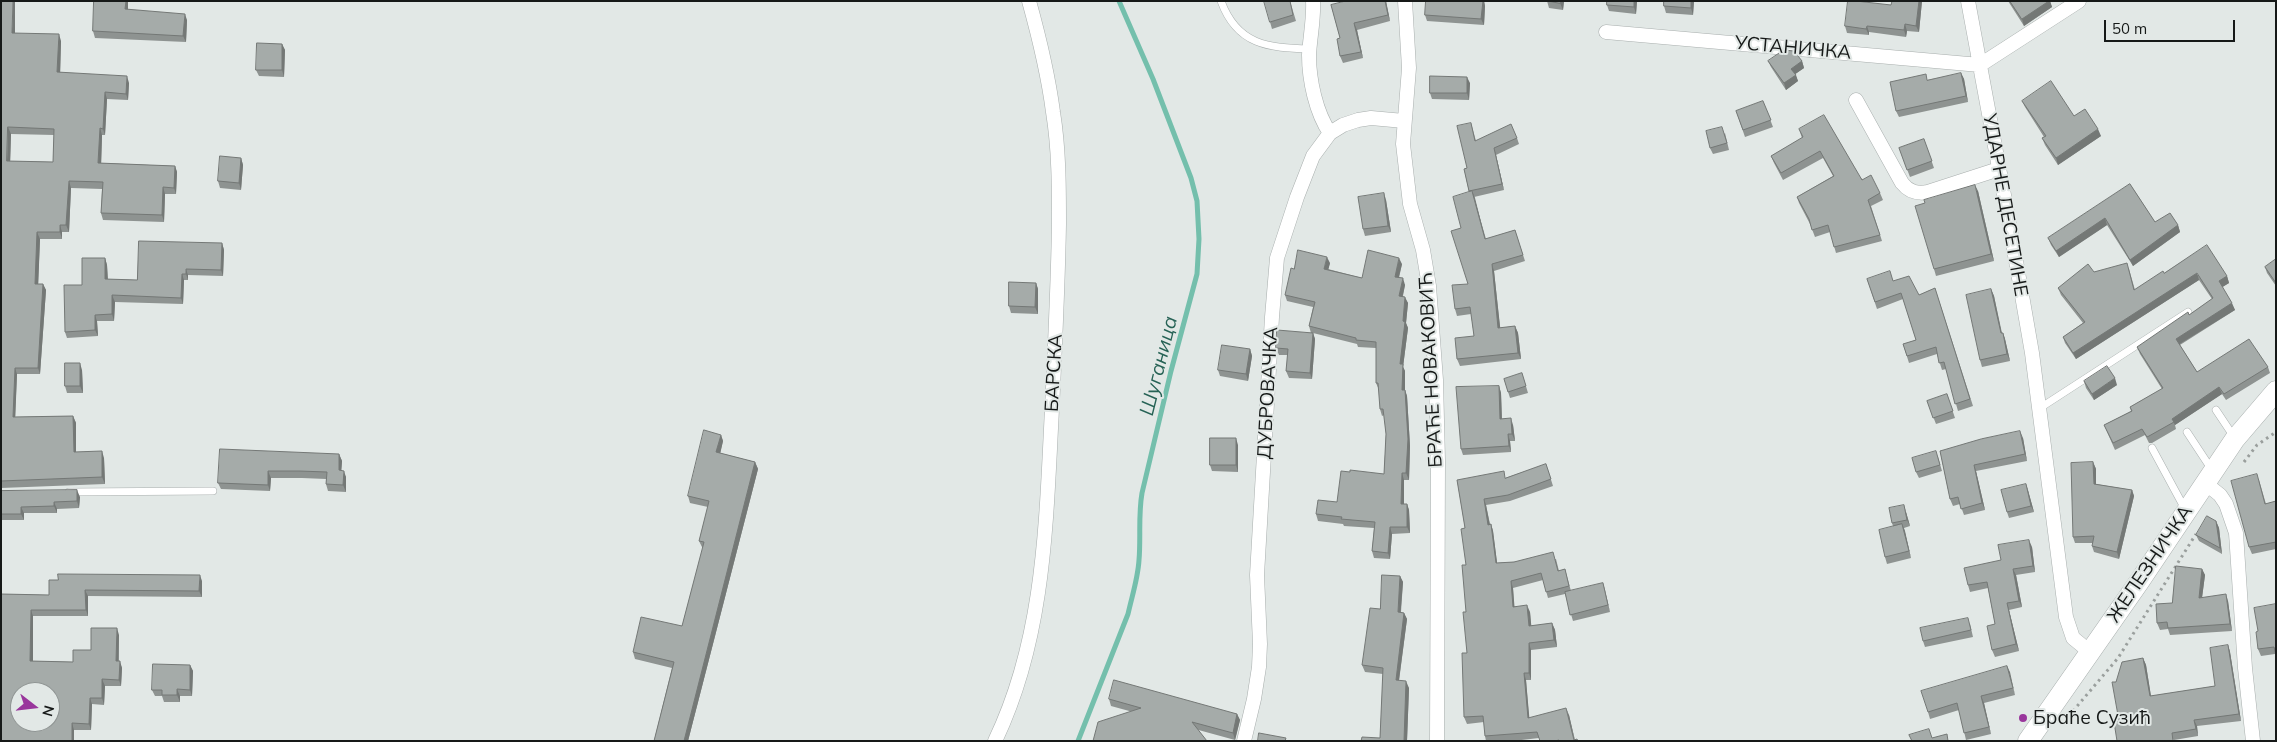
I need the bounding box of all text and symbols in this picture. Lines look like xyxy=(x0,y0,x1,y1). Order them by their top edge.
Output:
scale bar xyxy=(2107,10,2238,42)
text: 50 m xyxy=(2112,19,2147,38)
street label: УСТАНИЧКА xyxy=(1734,32,1852,64)
street label: УДАРНЕ ДЕСЕТИНЕ xyxy=(1978,112,2032,298)
street label: БРАЋЕ НОВАКОВИЋ xyxy=(1415,272,1447,468)
water label: Шуганица xyxy=(1135,314,1183,418)
street label: ДУБРОВАЧКА xyxy=(1253,326,1283,460)
street label: БАРСКА xyxy=(1041,333,1067,413)
street label: ЖЕЛЕЗНИЧКА xyxy=(2102,501,2198,627)
north arrow xyxy=(10,682,60,732)
text: N xyxy=(38,703,59,718)
place label: Браће Сузић xyxy=(2033,707,2151,729)
marker: Браће Сузић xyxy=(2017,712,2029,724)

